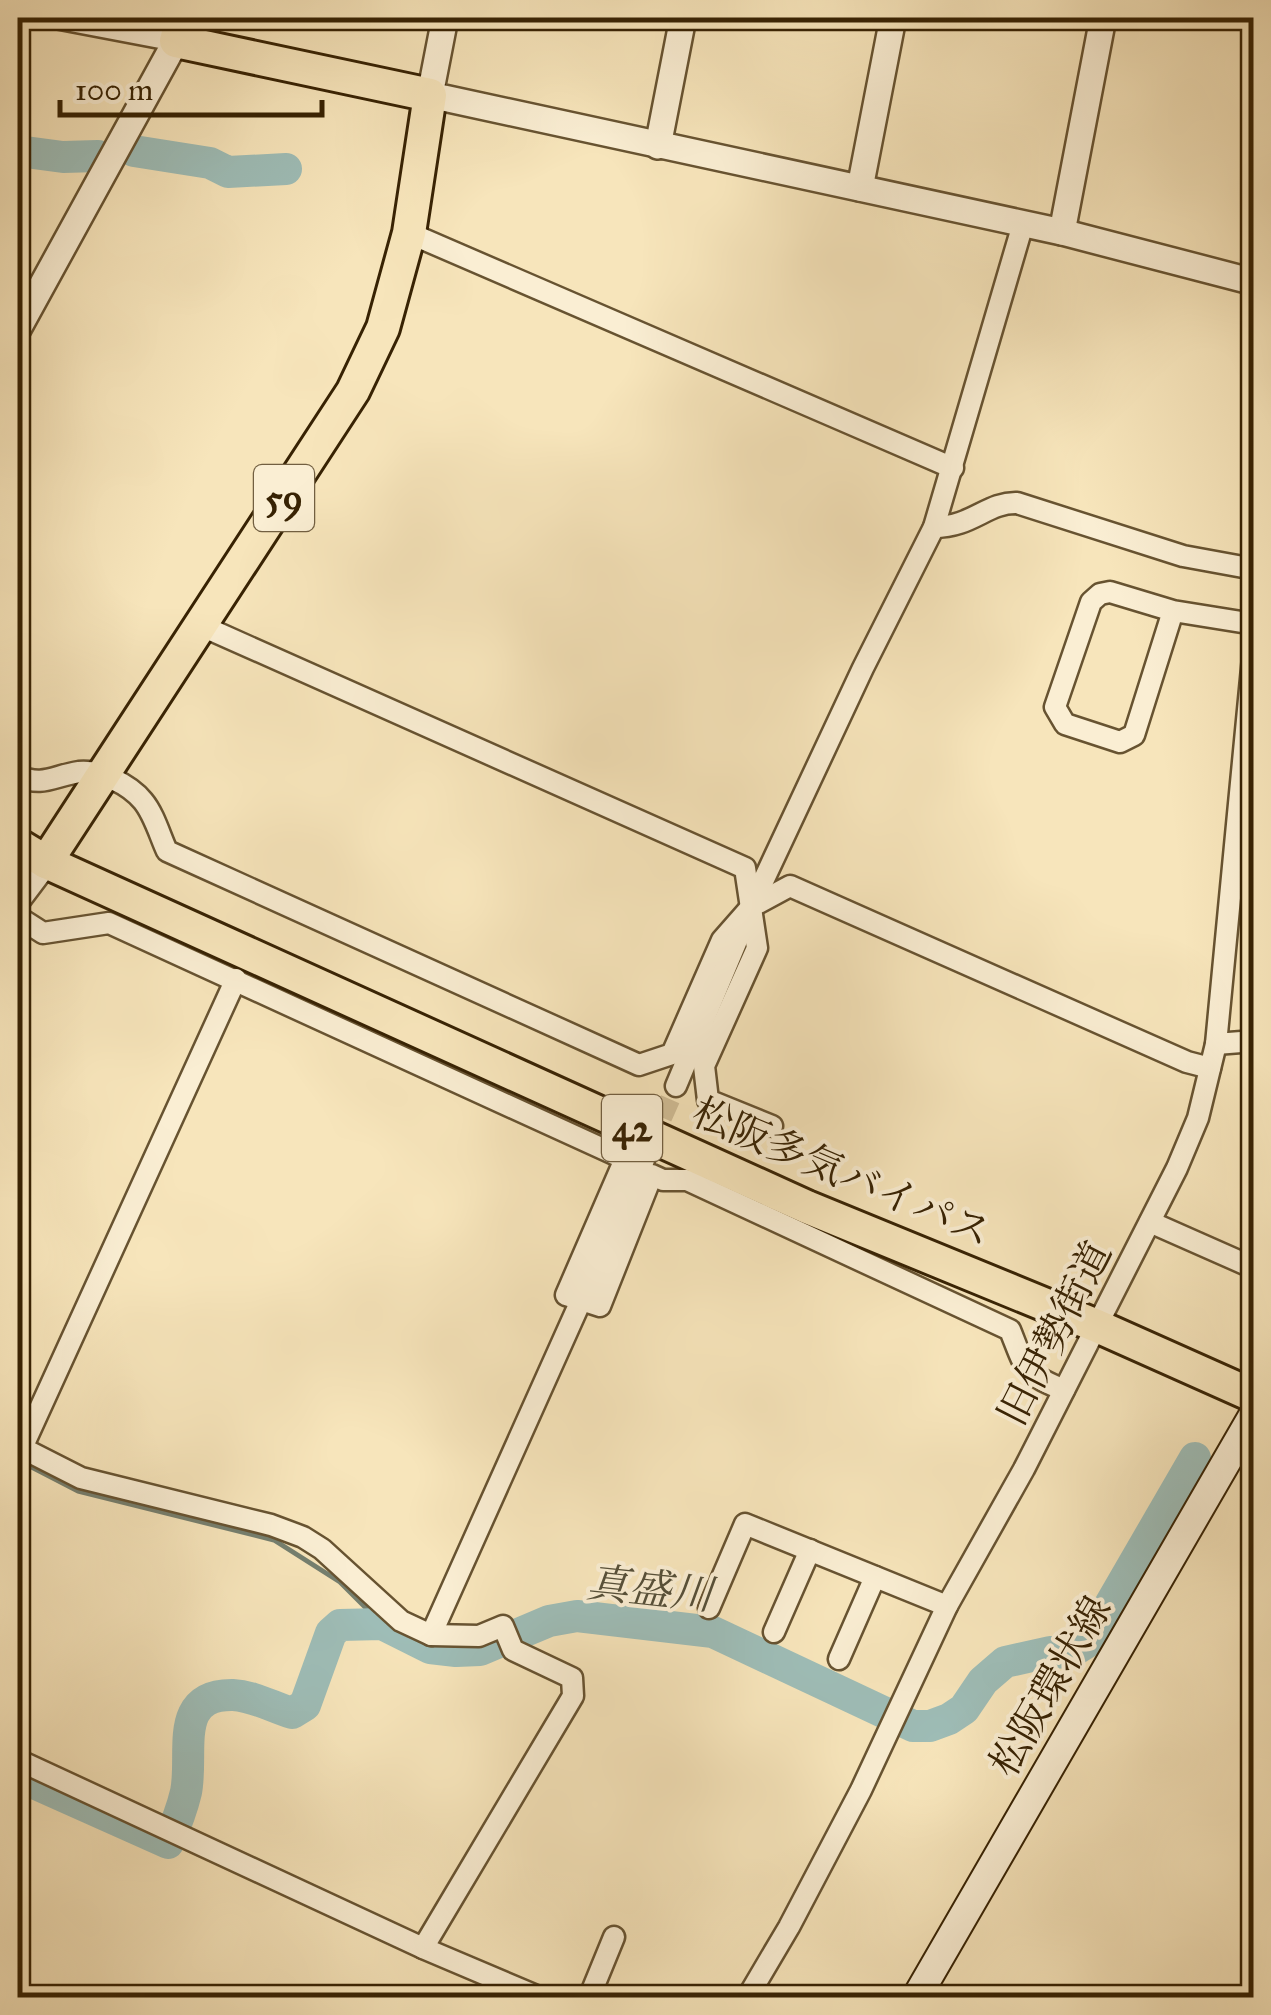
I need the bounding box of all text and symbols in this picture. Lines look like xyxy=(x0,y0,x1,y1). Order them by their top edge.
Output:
scale bar xyxy=(60,55,322,117)
text: 100 m xyxy=(75,72,153,108)
road number: 59 xyxy=(254,465,314,531)
street label: 松阪多気バイパス xyxy=(685,1088,998,1257)
road number: 42 xyxy=(602,1095,662,1161)
street label: 旧伊勢街道 xyxy=(987,1233,1122,1433)
water label: 真盛川 xyxy=(585,1557,719,1622)
street label: 松阪環状線 xyxy=(979,1587,1122,1785)

